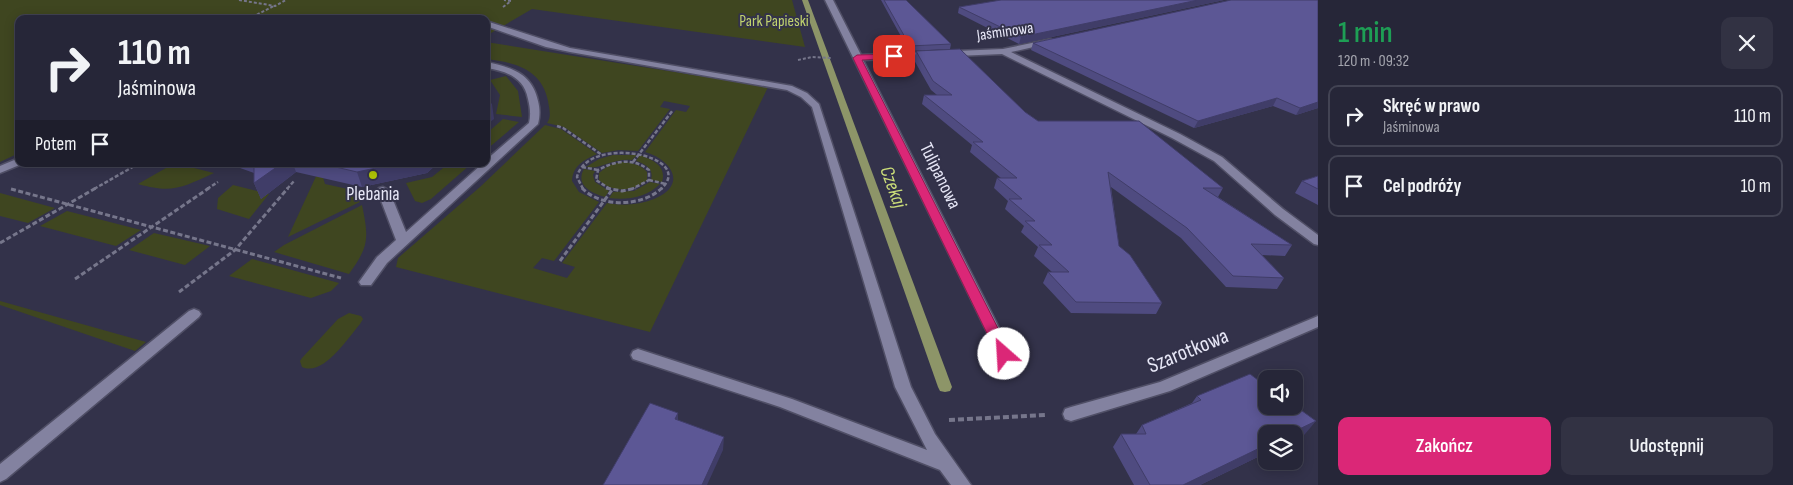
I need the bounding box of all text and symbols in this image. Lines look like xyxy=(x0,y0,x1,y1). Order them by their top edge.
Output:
park label: Park Papieski xyxy=(739,12,809,31)
text: 1 min xyxy=(1338,15,1393,51)
button: close xyxy=(1721,17,1773,69)
street label: Jaśminowa xyxy=(975,19,1034,45)
text: 110 m xyxy=(118,32,191,75)
icon: right xyxy=(35,35,100,100)
pin xyxy=(873,35,915,77)
icon: arrive xyxy=(880,42,908,70)
text: 120 m · 09:32 xyxy=(1338,52,1409,71)
text: Jaśminowa xyxy=(118,75,196,102)
text: Skręć w prawo xyxy=(1383,95,1480,118)
icon: right xyxy=(1340,102,1368,130)
text: 110 m xyxy=(1734,105,1771,128)
text: Jaśminowa xyxy=(1383,118,1440,137)
icon: arrive xyxy=(86,130,114,158)
text: Potem xyxy=(35,133,76,156)
street label: Tulipanowa xyxy=(914,139,966,213)
water label: Czekaj xyxy=(874,163,912,213)
marker: Plebania xyxy=(367,169,379,181)
icon: arrive xyxy=(1340,172,1368,200)
text: Cel podróży xyxy=(1383,175,1461,198)
text: 10 m xyxy=(1741,175,1771,198)
place label: Plebania xyxy=(346,183,400,206)
street label: Szarotkowa xyxy=(1143,323,1233,379)
position arrow xyxy=(977,327,1029,379)
map controls xyxy=(1258,370,1303,470)
button: sound xyxy=(1258,370,1303,415)
button: Zakończ xyxy=(1338,417,1551,475)
button: Udostępnij xyxy=(1561,417,1773,475)
button: layers xyxy=(1258,425,1303,470)

